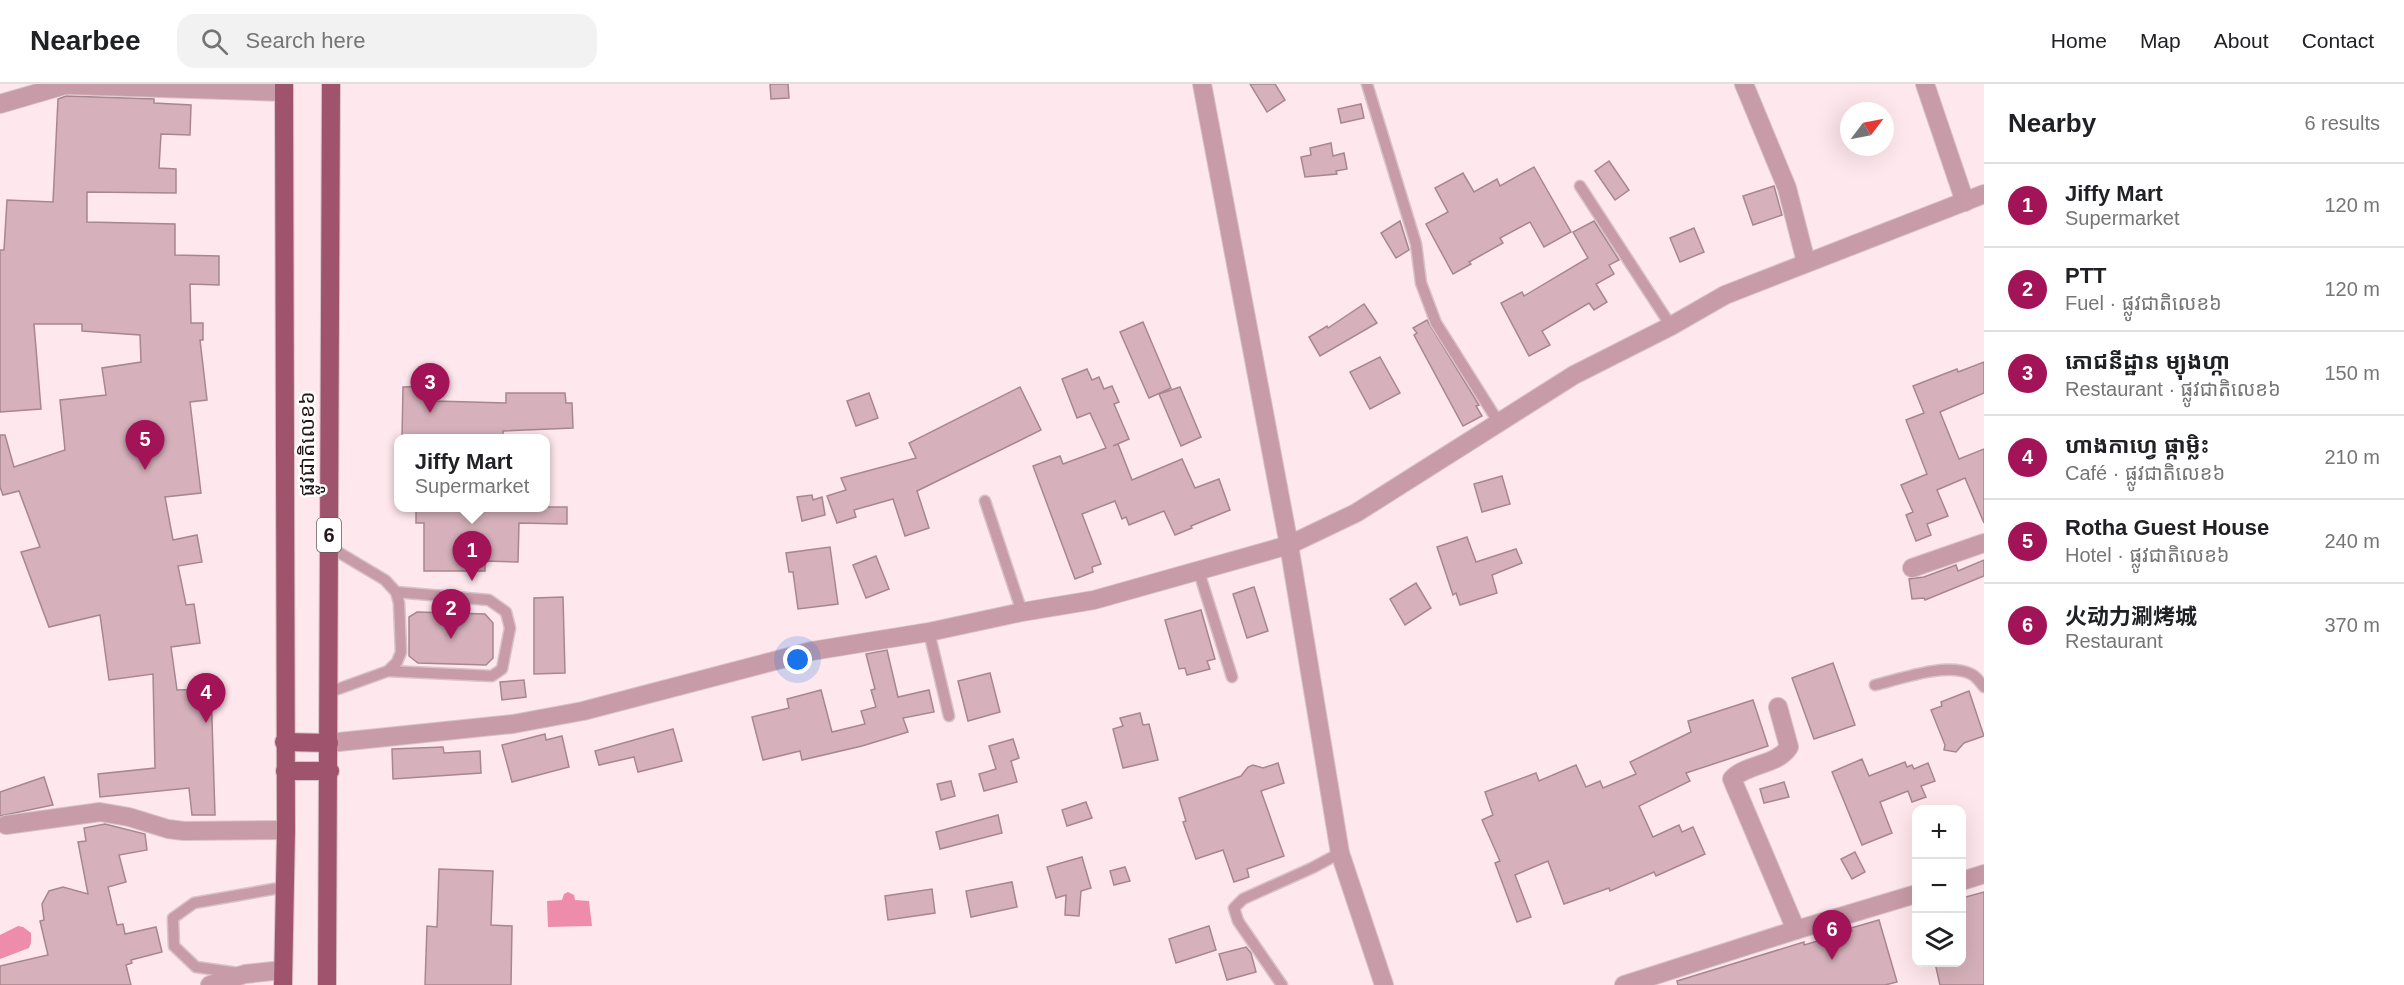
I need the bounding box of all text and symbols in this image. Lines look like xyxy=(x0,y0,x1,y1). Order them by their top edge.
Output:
search box xyxy=(177,14,597,68)
text: Nearbee xyxy=(30,25,141,56)
icon: search xyxy=(198,25,231,58)
text: Search here xyxy=(246,28,365,53)
text: Home xyxy=(2051,29,2107,52)
text: Map xyxy=(2140,29,2181,52)
text: About xyxy=(2214,29,2269,52)
text: Contact xyxy=(2302,29,2374,52)
north arrow xyxy=(1840,102,1894,156)
text: Nearby xyxy=(2008,108,2096,138)
text: 6 results xyxy=(2304,112,2380,134)
text: Jiffy Mart xyxy=(2065,181,2163,206)
text: 1 xyxy=(2022,194,2033,216)
text: 120 m xyxy=(2324,194,2380,216)
text: Supermarket xyxy=(2065,207,2180,229)
text: PTT xyxy=(2065,263,2107,288)
text: 2 xyxy=(2022,278,2033,300)
text: 120 m xyxy=(2324,278,2380,300)
text: Fuel · ផ្លូវជាតិលេខ៦ xyxy=(2065,292,2222,314)
text: ភោជនីដ្ឋាន ម្យុងហ្កា xyxy=(2065,349,2230,374)
text: 3 xyxy=(2022,362,2033,384)
text: 150 m xyxy=(2324,362,2380,384)
pin: 3 xyxy=(410,364,450,413)
text: Restaurant · ផ្លូវជាតិលេខ៦ xyxy=(2065,378,2281,400)
street label: ផ្លូវជាតិលេខ៦ xyxy=(295,391,326,497)
pin: 5 xyxy=(126,420,164,470)
text: ហាងកាហ្វេ ផ្កាម្លិះ xyxy=(2065,433,2209,458)
popup xyxy=(394,434,550,512)
text: 4 xyxy=(2022,446,2033,468)
text: 210 m xyxy=(2324,446,2380,468)
text: Jiffy Mart xyxy=(415,449,513,474)
text: Café · ផ្លូវជាតិលេខ៦ xyxy=(2065,462,2225,484)
text: Supermarket xyxy=(415,475,529,497)
text: Rotha Guest House xyxy=(2065,515,2269,540)
road number: 6 xyxy=(317,518,341,552)
text: 5 xyxy=(2022,530,2033,552)
text: 240 m xyxy=(2324,530,2380,552)
pin: 1 xyxy=(452,532,492,581)
text: Hotel · ផ្លូវជាតិលេខ៦ xyxy=(2065,544,2230,566)
pin: 2 xyxy=(432,590,470,639)
text: 火动力涮烤城 xyxy=(2065,604,2197,629)
text: 6 xyxy=(2022,614,2033,636)
text: 370 m xyxy=(2324,614,2380,636)
text: Restaurant xyxy=(2065,630,2163,652)
your location xyxy=(783,645,812,674)
pin: 4 xyxy=(186,674,226,723)
map controls xyxy=(1912,805,1966,967)
button: + xyxy=(1912,805,1966,859)
button: − xyxy=(1912,859,1966,913)
pin: 6 xyxy=(1812,910,1852,960)
button: layers xyxy=(1912,913,1966,967)

